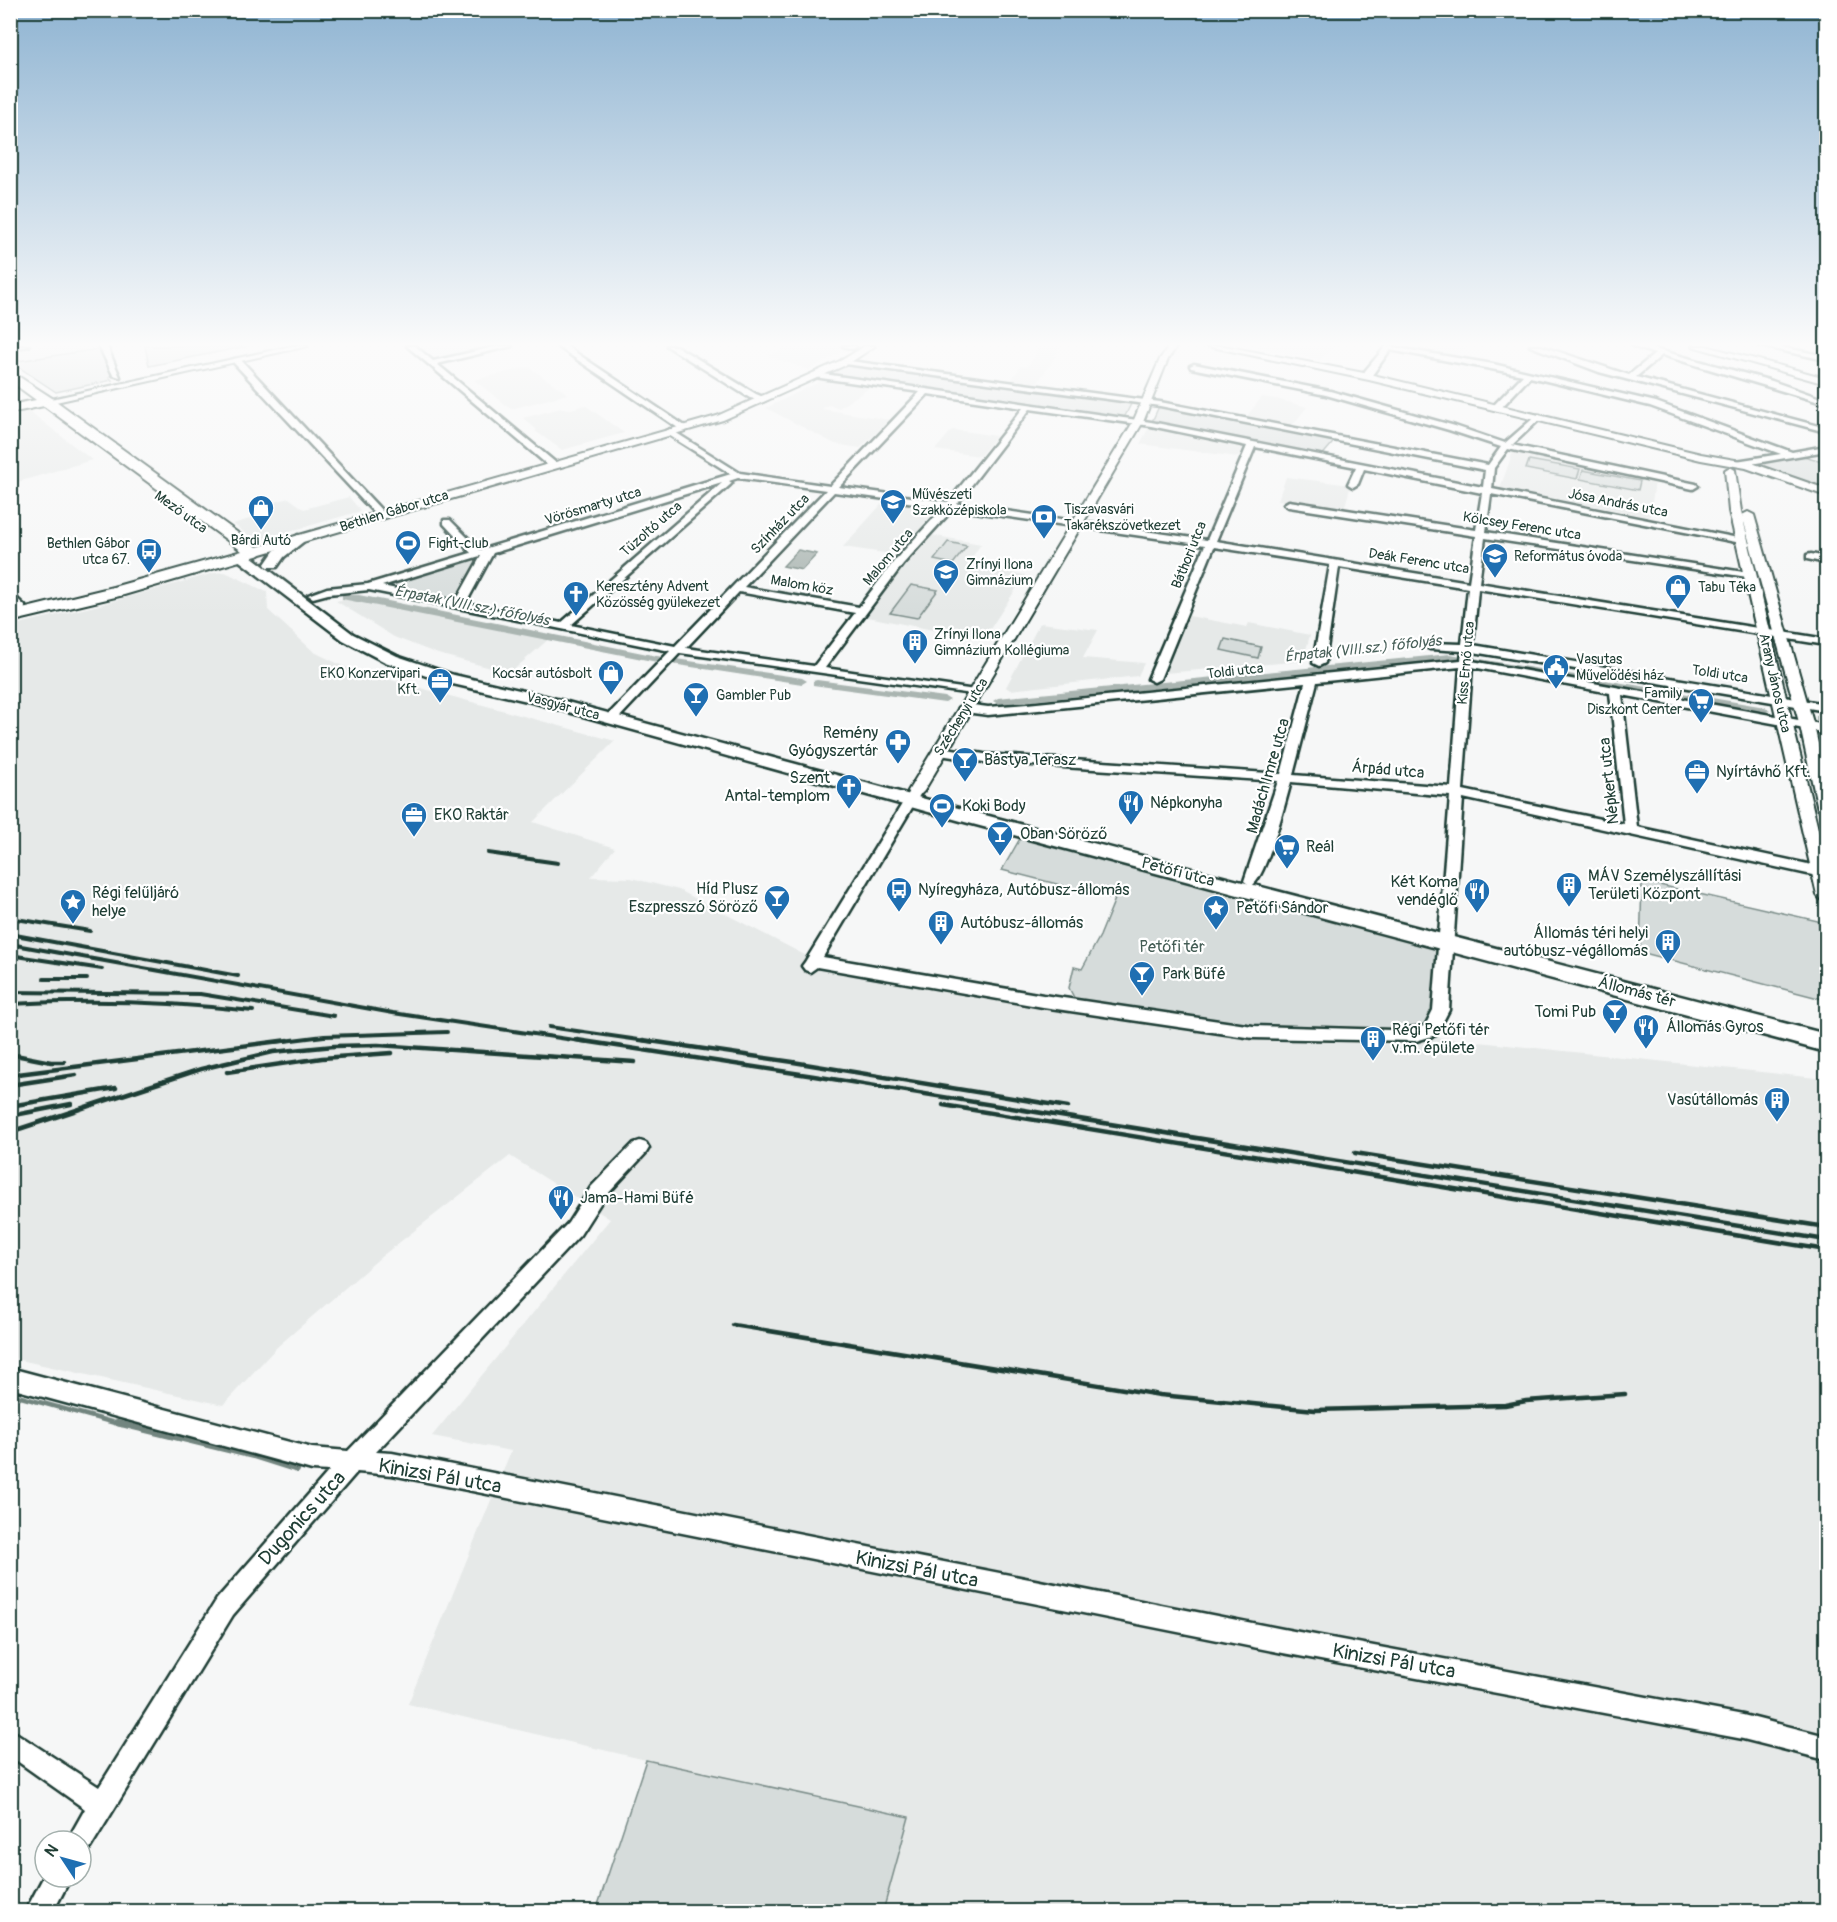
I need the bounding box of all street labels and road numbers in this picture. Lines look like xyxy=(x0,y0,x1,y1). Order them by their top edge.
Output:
street label: Vörösmarty utca xyxy=(543,483,643,529)
street label: Jósa András utca xyxy=(1567,485,1669,521)
street label: Bethlen Gábor utca xyxy=(338,486,450,536)
street label: Mező utca xyxy=(151,487,211,537)
street label: Színház utca xyxy=(747,490,813,558)
street label: Tűzoltó utca xyxy=(617,498,685,560)
street label: Kölcsey Ferenc utca xyxy=(1462,508,1582,544)
street label: Báthori utca xyxy=(1168,519,1210,591)
street label: Malom utca xyxy=(859,525,917,589)
street label: Deák Ferenc utca xyxy=(1367,545,1471,577)
street label: Malom köz xyxy=(769,571,835,599)
street label: Kiss Ernő utca xyxy=(1454,621,1478,705)
street label: Arany János utca xyxy=(1755,632,1795,734)
street label: Toldi utca xyxy=(1206,660,1264,682)
street label: Toldi utca xyxy=(1691,661,1749,687)
street label: Széchenyi utca xyxy=(930,675,992,759)
street label: Vasgyár utca xyxy=(525,688,601,724)
street label: Madách Imre utca xyxy=(1242,716,1294,836)
street label: Népkert utca xyxy=(1595,737,1623,825)
street label: Árpád utca xyxy=(1351,757,1425,783)
street label: Petőfi utca xyxy=(1139,853,1217,891)
street label: Állomás tér xyxy=(1596,972,1678,1012)
street label: Kinizsi Pál utca xyxy=(376,1453,504,1499)
street label: Dugonics utca xyxy=(253,1466,351,1570)
street label: Kinizsi Pál utca xyxy=(853,1545,981,1593)
street label: Kinizsi Pál utca xyxy=(1330,1638,1458,1684)

